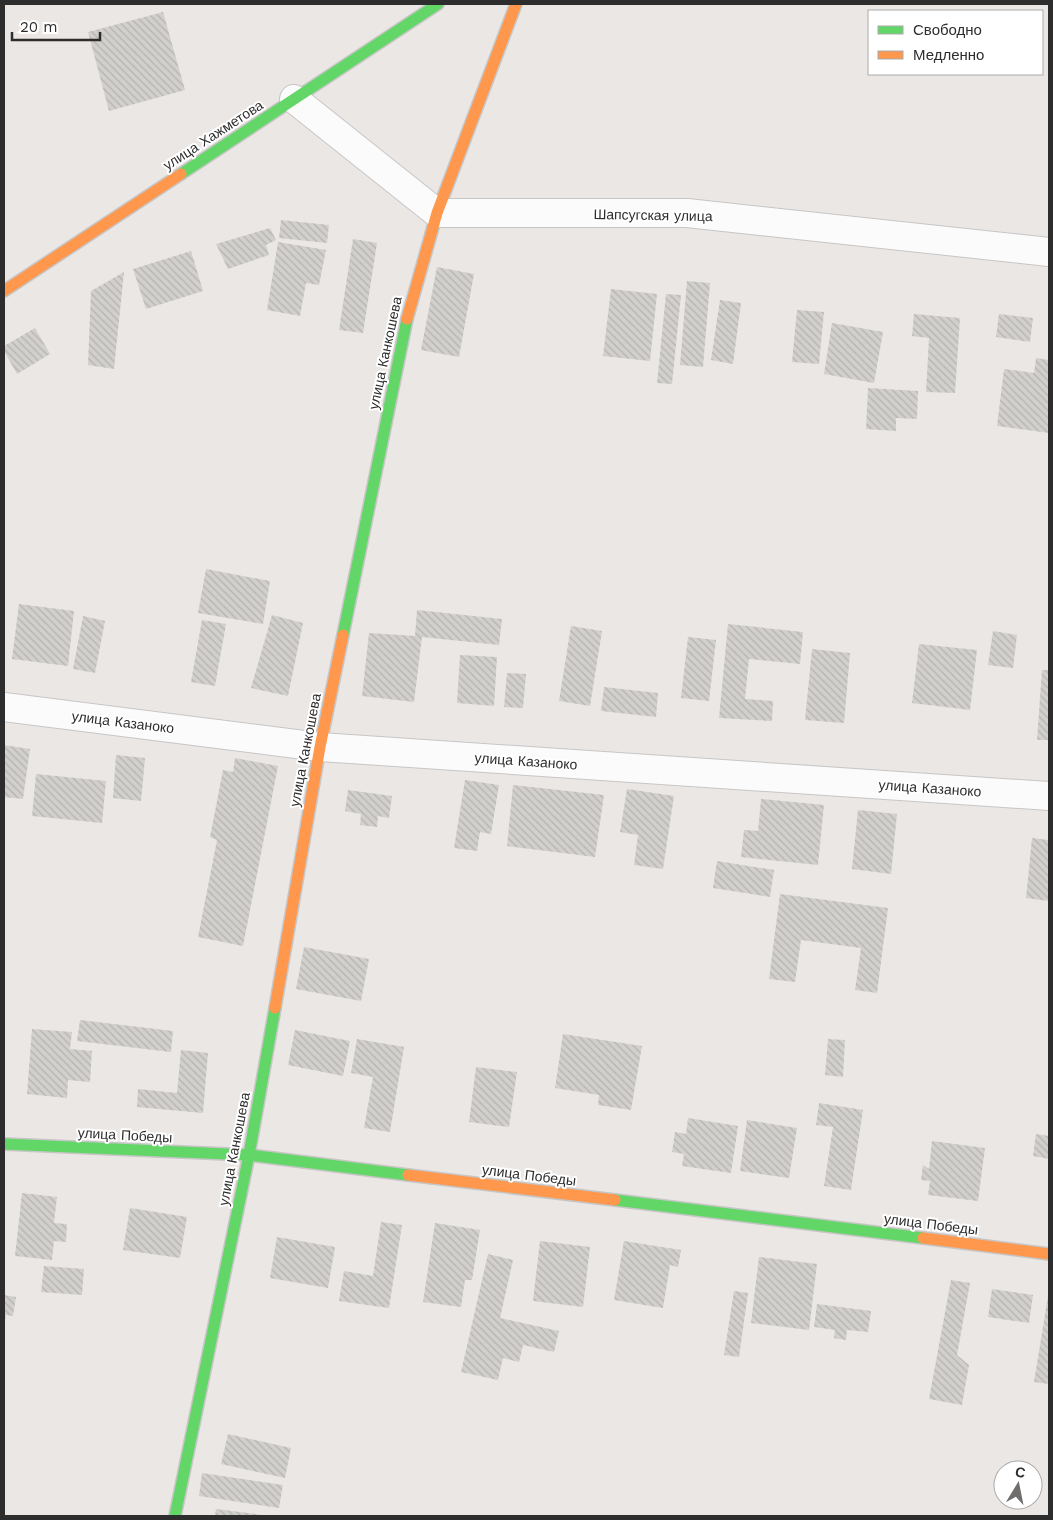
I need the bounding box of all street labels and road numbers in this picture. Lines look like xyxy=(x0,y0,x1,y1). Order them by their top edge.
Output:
street label: улица Хажметова xyxy=(160,97,266,173)
street label: Шапсугская улица xyxy=(593,206,713,224)
street label: улица Канкошева xyxy=(365,295,405,411)
street label: улица Канкошева xyxy=(286,692,324,808)
street label: улица Казаноко xyxy=(71,708,175,736)
street label: улица Казаноко xyxy=(474,749,578,773)
street label: улица Казаноко xyxy=(878,776,982,800)
street label: улица Канкошева xyxy=(215,1091,253,1207)
street label: улица Победы xyxy=(77,1125,173,1145)
street label: улица Победы xyxy=(481,1161,577,1189)
street label: улица Победы xyxy=(883,1210,979,1238)

